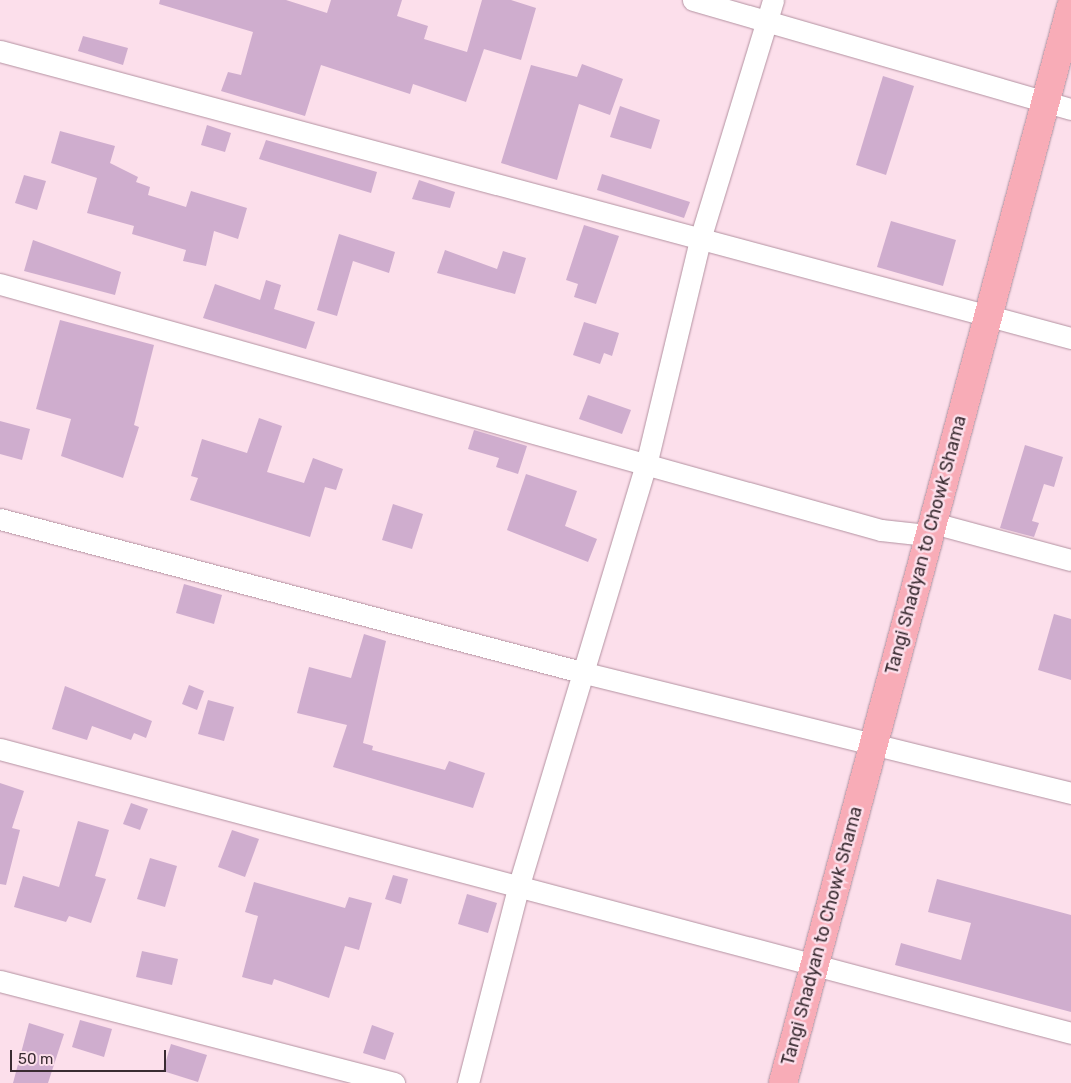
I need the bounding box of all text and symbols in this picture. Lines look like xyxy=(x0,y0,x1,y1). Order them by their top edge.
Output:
street label: Tangi Shadyan to Chowk Shama xyxy=(881,413,971,677)
street label: Tangi Shadyan to Chowk Shama xyxy=(777,804,867,1068)
scale bar xyxy=(12,1040,169,1072)
text: 50 m xyxy=(18,1050,53,1068)

